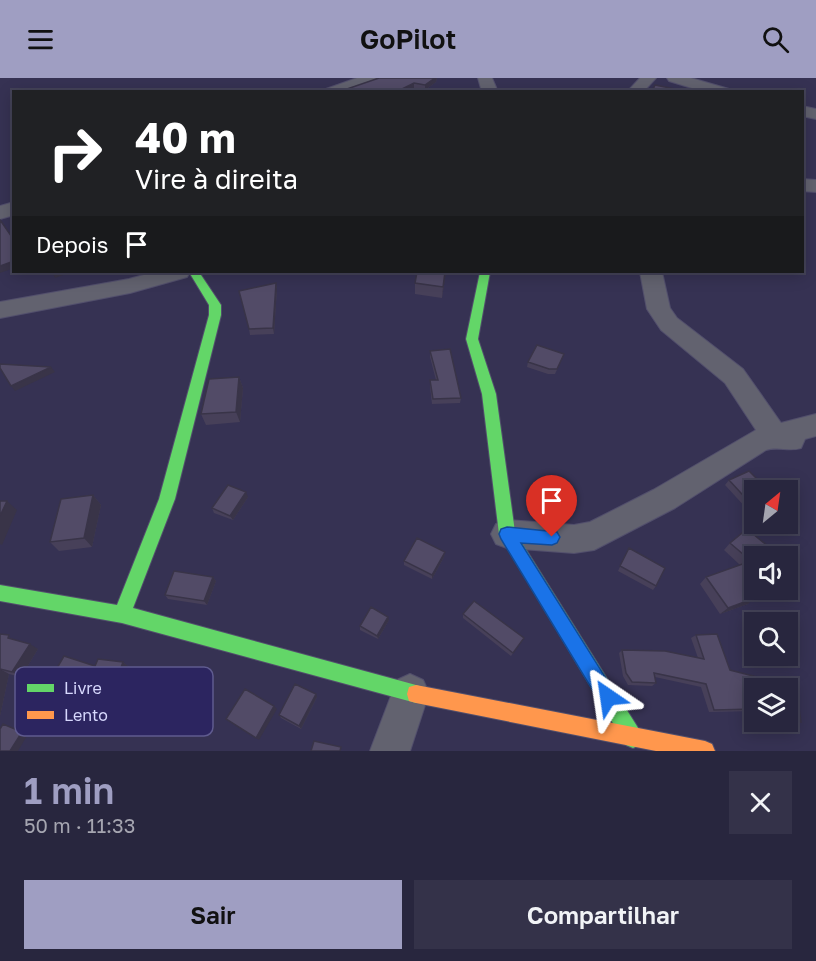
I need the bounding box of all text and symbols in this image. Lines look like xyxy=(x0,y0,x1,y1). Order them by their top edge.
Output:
icon: menu xyxy=(24,23,57,56)
text: GoPilot xyxy=(360,23,456,55)
icon: search xyxy=(759,23,792,56)
text: 40 m xyxy=(135,112,236,162)
icon: right xyxy=(36,114,114,192)
text: Vire à direita xyxy=(135,163,298,195)
icon: arrive xyxy=(120,228,153,261)
text: Depois xyxy=(36,231,108,258)
pin xyxy=(526,475,577,537)
north arrow xyxy=(744,480,798,534)
map controls xyxy=(744,480,798,732)
icon: arrive xyxy=(535,484,568,517)
button: sound xyxy=(744,546,798,600)
button: search xyxy=(744,612,798,666)
position arrow xyxy=(576,665,640,729)
legend xyxy=(15,667,213,736)
text: Livre xyxy=(64,678,102,698)
button: layers xyxy=(744,678,798,732)
text: Lento xyxy=(64,705,108,725)
text: 1 min xyxy=(24,769,114,812)
button: close xyxy=(729,771,792,834)
text: 50 m · 11:33 xyxy=(24,813,136,837)
button: Sair xyxy=(24,880,402,949)
button: Compartilhar xyxy=(414,880,792,949)

